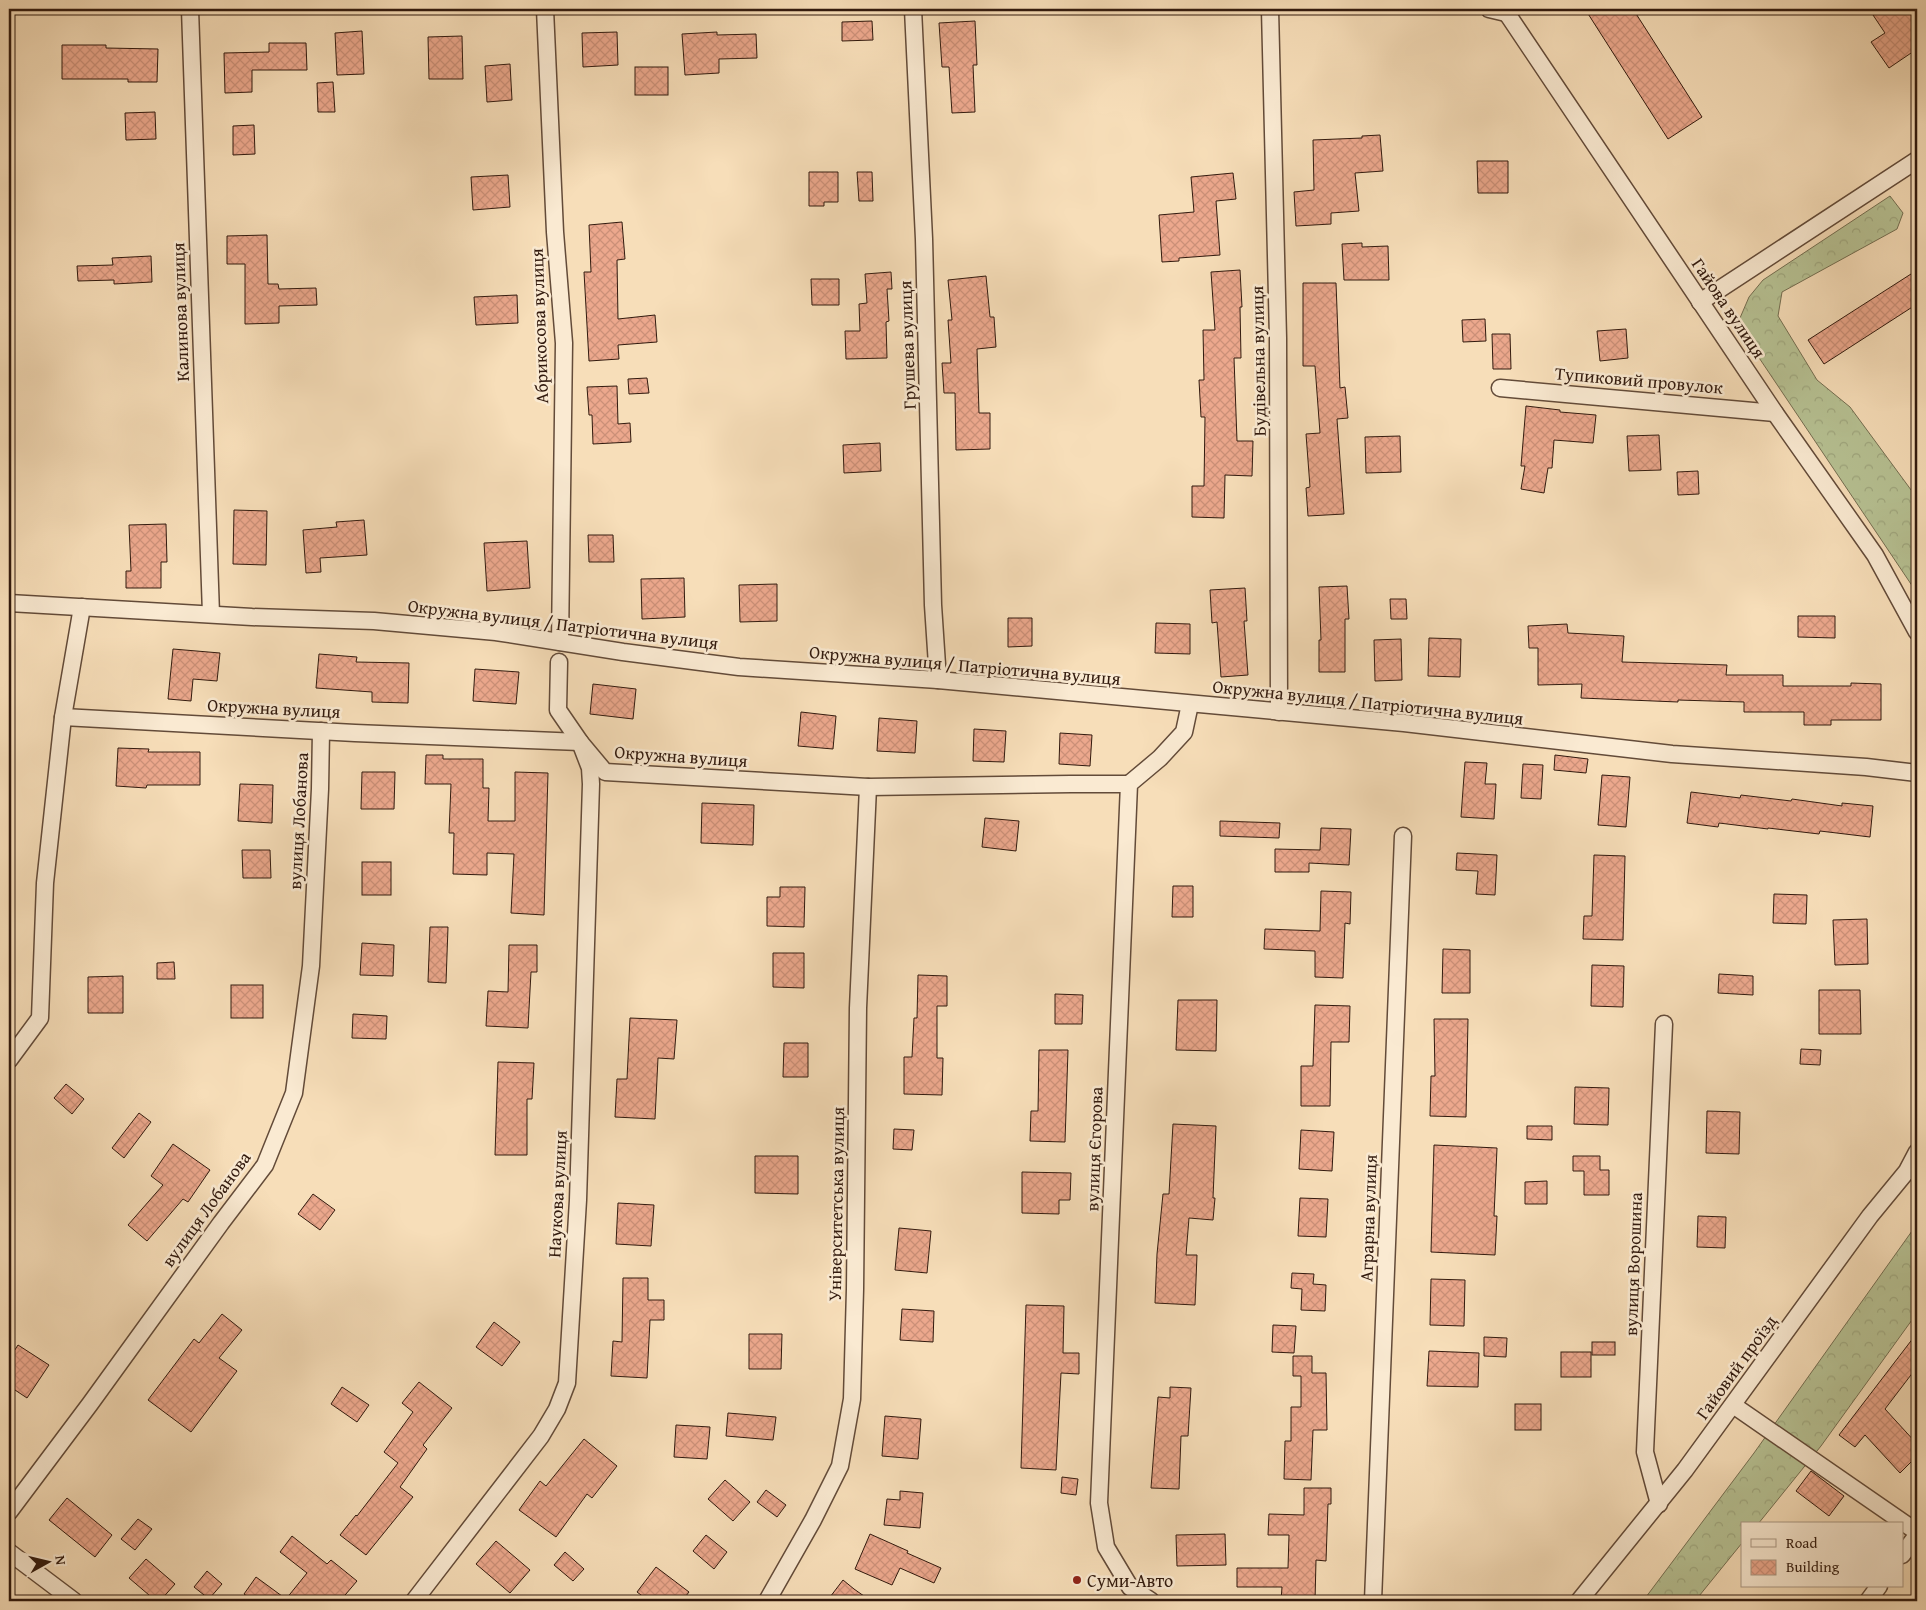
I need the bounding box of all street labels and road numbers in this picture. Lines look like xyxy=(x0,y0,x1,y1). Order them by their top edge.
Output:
street label: Калинова вулиця xyxy=(164,242,196,382)
street label: Абрикосова вулиця xyxy=(523,248,555,404)
street label: Гайова вулиця xyxy=(1685,252,1773,364)
street label: Грушева вулиця xyxy=(891,280,923,410)
street label: Будівельна вулиця xyxy=(1243,285,1273,437)
street label: Тупиковий провулок xyxy=(1554,359,1725,401)
street label: Окружна вулиця / Патріотична вулиця xyxy=(406,592,720,656)
street label: Окружна вулиця / Патріотична вулиця xyxy=(808,638,1122,692)
street label: Окружна вулиця / Патріотична вулиця xyxy=(1211,672,1525,732)
street label: Окружна вулиця xyxy=(207,691,341,725)
street label: Окружна вулиця xyxy=(614,738,748,774)
street label: вулиця Лобанова xyxy=(281,751,315,890)
street label: вулиця Єгорова xyxy=(1078,1086,1110,1212)
street label: Університетська вулиця xyxy=(821,1107,851,1301)
street label: Наукова вулиця xyxy=(540,1130,574,1258)
street label: вулиця Лобанова xyxy=(155,1145,258,1272)
street label: Аграрна вулиця xyxy=(1352,1154,1384,1282)
street label: вулиця Ворошина xyxy=(1617,1191,1649,1336)
street label: Гайовий проїзд xyxy=(1689,1309,1783,1425)

